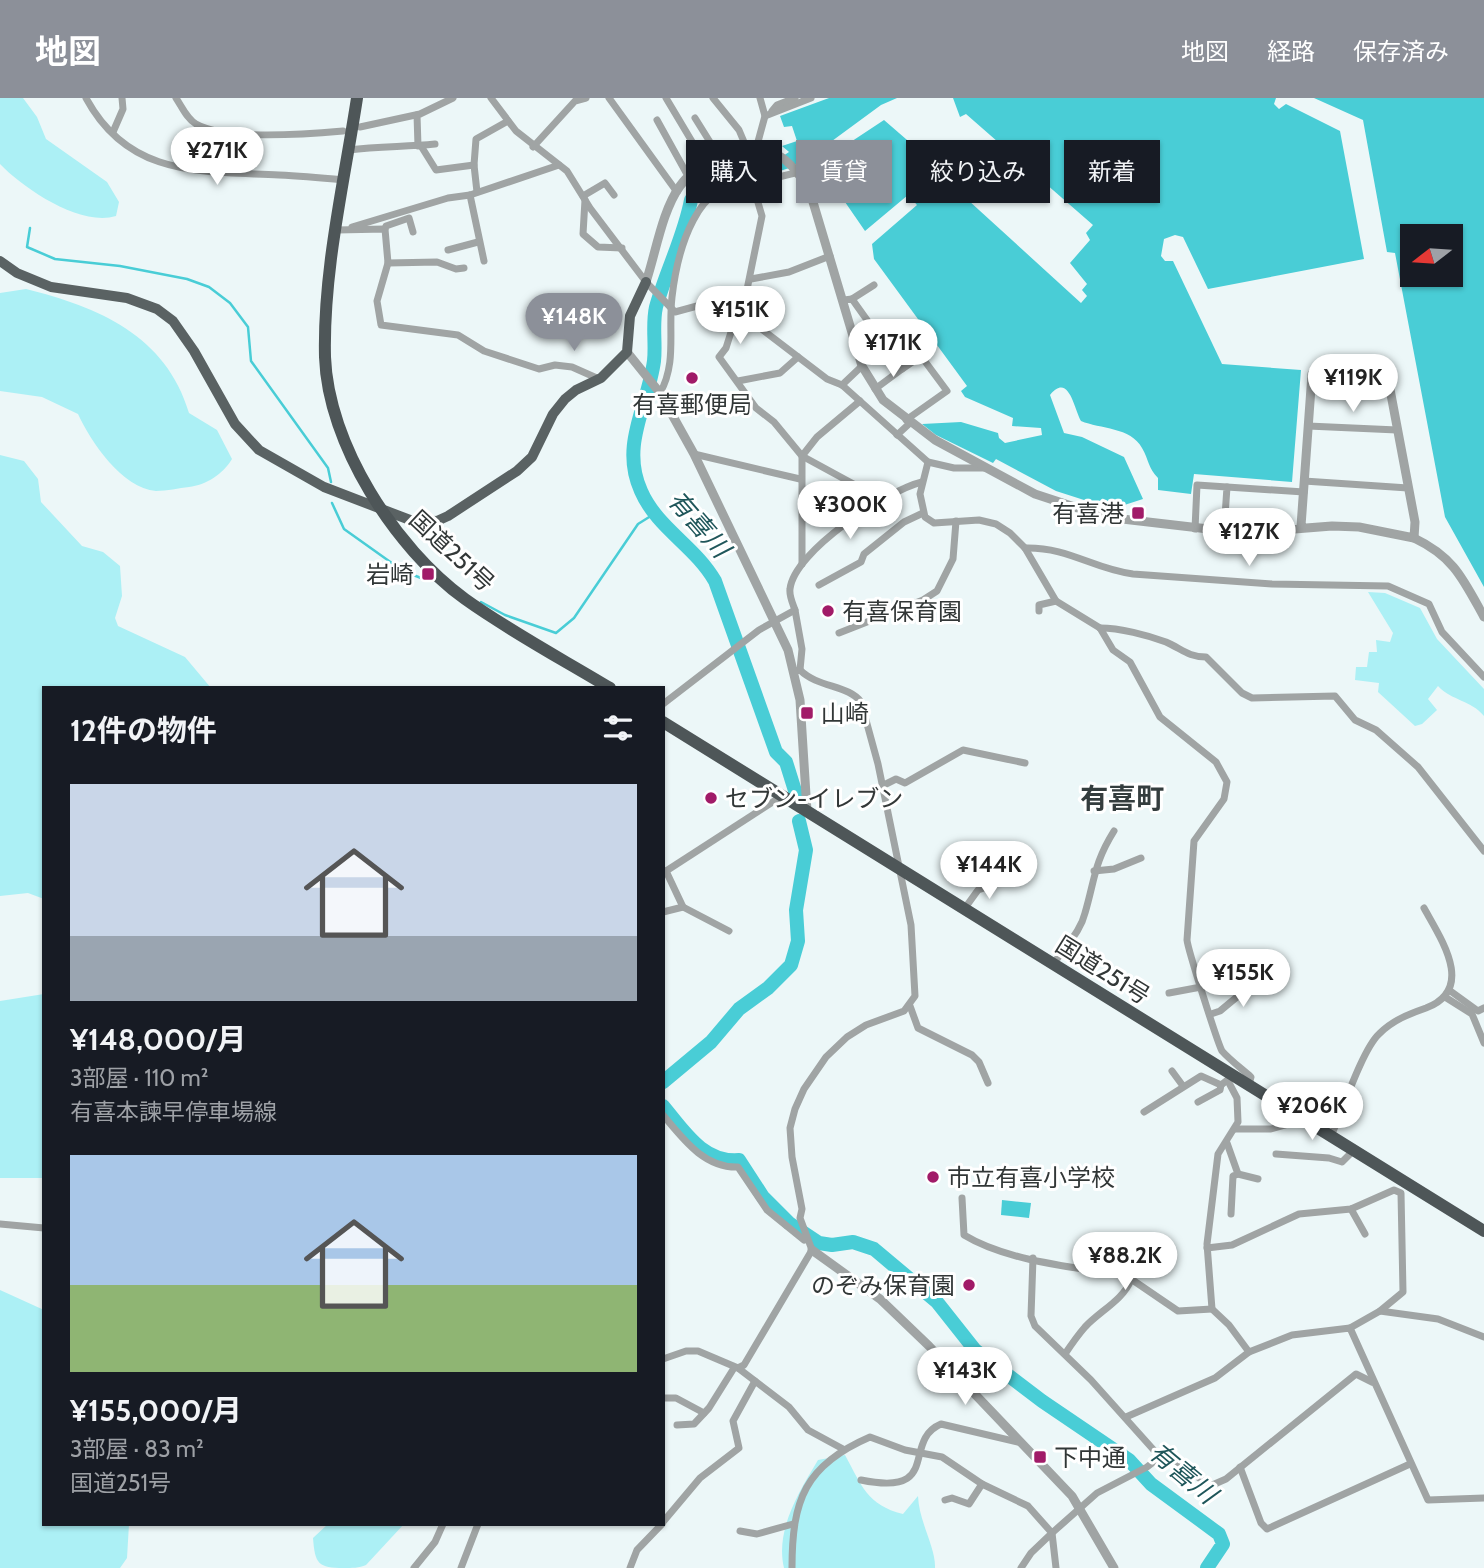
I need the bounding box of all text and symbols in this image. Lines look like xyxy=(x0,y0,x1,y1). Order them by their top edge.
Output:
text: 地図 xyxy=(35,31,101,71)
text: 地図 xyxy=(1181,37,1229,66)
text: 経路 xyxy=(1267,37,1315,66)
text: 保存済み xyxy=(1353,37,1449,66)
pin: ¥271K xyxy=(168,127,266,187)
text: ¥271K xyxy=(187,136,247,164)
chip: 購入 xyxy=(686,140,782,203)
chip: 賃貸 xyxy=(796,140,892,203)
chip: 絞り込み xyxy=(906,140,1050,203)
chip: 新着 xyxy=(1064,140,1160,203)
north arrow xyxy=(1400,224,1463,287)
map controls xyxy=(1400,224,1463,287)
pin: ¥151K xyxy=(691,286,789,346)
pin: ¥148K xyxy=(525,294,623,353)
text: ¥151K xyxy=(711,295,769,323)
text: ¥148K xyxy=(542,302,606,330)
pin: ¥171K xyxy=(844,320,942,379)
text: ¥171K xyxy=(864,328,922,356)
pin: ¥119K xyxy=(1304,354,1402,414)
text: ¥119K xyxy=(1324,363,1382,391)
marker: 有喜郵便局 xyxy=(684,370,700,386)
place label: 有喜郵便局 xyxy=(632,390,752,419)
pin: ¥300K xyxy=(801,482,899,541)
water label: 有喜川 xyxy=(661,484,739,566)
text: ¥300K xyxy=(813,490,887,518)
place label: 有喜港 xyxy=(1052,499,1124,528)
street label: 国道251号 xyxy=(404,504,500,598)
marker: 有喜港 xyxy=(1130,505,1146,521)
pin: ¥127K xyxy=(1200,508,1298,568)
text: ¥127K xyxy=(1219,517,1279,545)
place label: 岩崎 xyxy=(366,560,414,589)
marker: 岩崎 xyxy=(420,566,436,582)
place label: 有喜保育園 xyxy=(842,597,962,626)
marker: 有喜保育園 xyxy=(820,603,836,619)
place label: 山崎 xyxy=(821,699,869,728)
marker: 山崎 xyxy=(799,705,815,721)
icon: filters xyxy=(599,709,637,747)
text: 12件の物件 xyxy=(70,712,217,749)
district label: 有喜町 xyxy=(1080,781,1164,815)
place label: セブン-イレブン xyxy=(725,784,903,813)
marker: セブン-イレブン xyxy=(703,790,719,806)
icon: home xyxy=(291,830,417,956)
pin: ¥144K xyxy=(940,842,1038,901)
text: ¥144K xyxy=(956,850,1022,878)
street label: 国道251号 xyxy=(1051,930,1155,1010)
pin: ¥155K xyxy=(1194,950,1292,1009)
text: ¥155K xyxy=(1212,958,1274,986)
text: ¥148,000/月 xyxy=(70,1021,247,1058)
text: 3部屋 · 110 m² xyxy=(70,1064,208,1092)
pin: ¥206K xyxy=(1263,1082,1361,1142)
text: ¥206K xyxy=(1277,1091,1347,1119)
text: 有喜本諫早停車場線 xyxy=(70,1098,277,1126)
place label: 市立有喜小学校 xyxy=(947,1163,1115,1192)
marker: 市立有喜小学校 xyxy=(925,1169,941,1185)
icon: home xyxy=(291,1201,417,1327)
pin: ¥88.2K xyxy=(1068,1232,1182,1292)
text: ¥88.2K xyxy=(1088,1241,1162,1269)
place label: のぞみ保育園 xyxy=(811,1271,955,1300)
marker: のぞみ保育園 xyxy=(961,1277,977,1293)
pin: ¥143K xyxy=(916,1348,1014,1407)
text: ¥143K xyxy=(933,1356,997,1384)
text: ¥155,000/月 xyxy=(70,1392,242,1429)
text: 3部屋 · 83 m² xyxy=(70,1435,204,1463)
water label: 有喜川 xyxy=(1143,1436,1225,1512)
place label: 下中通 xyxy=(1054,1443,1126,1472)
marker: 下中通 xyxy=(1032,1449,1048,1465)
text: 国道251号 xyxy=(70,1469,171,1497)

